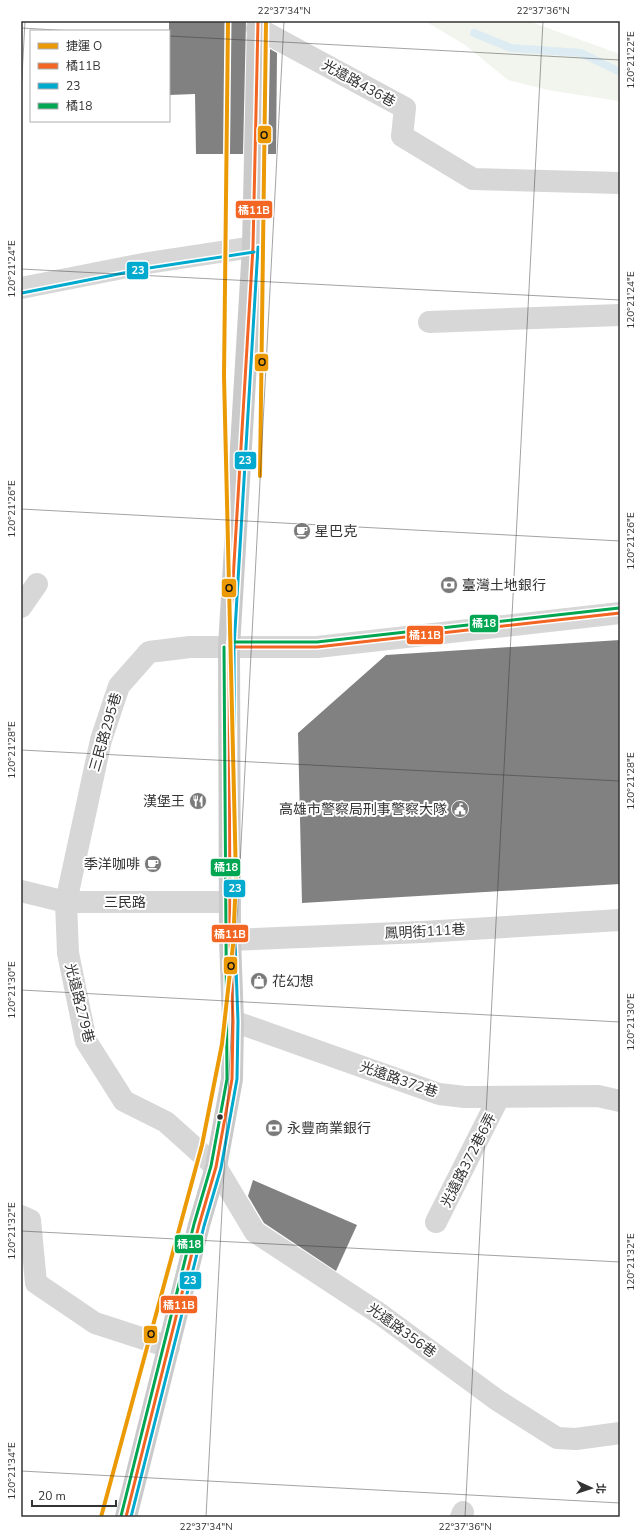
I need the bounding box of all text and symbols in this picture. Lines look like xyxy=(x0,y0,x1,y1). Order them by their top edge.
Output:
text: 22°37'34"N xyxy=(257,4,311,18)
text: 22°37'36"N xyxy=(516,4,570,18)
legend xyxy=(30,30,170,122)
text: 120°21'22"E xyxy=(624,31,638,89)
text: 捷運 O xyxy=(66,38,102,54)
street label: 光遠路436巷 xyxy=(319,55,399,111)
text: 橘11B xyxy=(66,58,101,74)
text: 23 xyxy=(66,78,80,94)
text: 橘18 xyxy=(66,98,92,114)
line badge: O xyxy=(257,125,272,144)
text: O xyxy=(260,128,269,143)
line badge: 橘11B xyxy=(235,200,273,219)
text: 橘11B xyxy=(238,203,270,218)
text: 120°21'24"E xyxy=(5,240,19,298)
line badge: 23 xyxy=(126,261,149,280)
text: 23 xyxy=(131,263,145,278)
text: 120°21'24"E xyxy=(624,271,638,329)
line badge: O xyxy=(254,353,269,372)
text: O xyxy=(258,355,267,370)
line badge: 23 xyxy=(234,451,257,470)
text: 23 xyxy=(238,453,252,468)
text: 120°21'26"E xyxy=(5,480,19,538)
text: 120°21'26"E xyxy=(624,512,638,570)
cafe icon: 星巴克 xyxy=(292,521,312,541)
place label: 星巴克 xyxy=(315,522,357,541)
bank icon: 臺灣土地銀行 xyxy=(439,575,459,595)
place label: 臺灣土地銀行 xyxy=(462,576,546,595)
line badge: O xyxy=(221,578,237,598)
text: O xyxy=(225,581,234,596)
line badge: 橘18 xyxy=(469,614,499,633)
text: 橘18 xyxy=(472,616,496,631)
line badge: 橘11B xyxy=(406,625,444,645)
text: 橘11B xyxy=(409,628,441,643)
street label: 三民路295巷 xyxy=(85,690,126,774)
text: 120°21'28"E xyxy=(5,721,19,779)
text: 120°21'28"E xyxy=(624,752,638,810)
restaurant icon: 漢堡王 xyxy=(188,791,208,811)
place label: 漢堡王 xyxy=(143,792,185,811)
public building icon: 高雄市警察局刑事警察大隊 xyxy=(450,799,470,819)
place label: 高雄市警察局刑事警察大隊 xyxy=(279,800,447,819)
cafe icon: 季洋咖啡 xyxy=(143,854,163,874)
place label: 季洋咖啡 xyxy=(84,855,140,874)
line badge: 橘18 xyxy=(210,858,241,877)
text: 橘18 xyxy=(214,860,238,875)
line badge: 23 xyxy=(223,879,246,898)
text: 23 xyxy=(228,881,242,896)
street label: 三民路 xyxy=(104,893,146,912)
street label: 鳳明街111巷 xyxy=(384,920,466,943)
line badge: 橘11B xyxy=(211,924,249,943)
text: 橘11B xyxy=(214,927,246,942)
line badge: O xyxy=(223,956,238,975)
text: O xyxy=(227,959,236,974)
text: 120°21'30"E xyxy=(5,961,19,1019)
street label: 光遠路279巷 xyxy=(60,961,99,1045)
shop icon: 花幻想 xyxy=(249,971,269,991)
place label: 花幻想 xyxy=(272,972,314,991)
text: 120°21'30"E xyxy=(624,993,638,1051)
street label: 光遠路372巷 xyxy=(357,1057,440,1102)
street label: 光遠路372巷6弄 xyxy=(436,1110,500,1211)
unlabelled marker xyxy=(215,1112,225,1122)
bank icon: 永豐商業銀行 xyxy=(264,1118,284,1138)
place label: 永豐商業銀行 xyxy=(287,1119,371,1138)
text: 120°21'32"E xyxy=(5,1202,19,1260)
text: 120°21'32"E xyxy=(624,1233,638,1291)
line badge: 橘18 xyxy=(174,1234,204,1254)
text: 橘18 xyxy=(177,1237,201,1252)
line badge: 23 xyxy=(179,1271,202,1290)
text: 23 xyxy=(183,1273,197,1288)
line badge: 橘11B xyxy=(160,1295,198,1314)
text: 橘11B xyxy=(163,1298,195,1313)
street label: 光遠路356巷 xyxy=(363,1299,440,1362)
line badge: O xyxy=(143,1325,158,1344)
text: O xyxy=(147,1327,156,1342)
text: 120°21'34"E xyxy=(5,1442,19,1500)
north arrow xyxy=(571,1468,611,1508)
scale bar xyxy=(32,1482,116,1508)
text: 北 xyxy=(593,1483,608,1494)
text: 20 m xyxy=(38,1488,66,1504)
text: 22°37'34"N xyxy=(179,1520,233,1534)
text: 22°37'36"N xyxy=(438,1520,492,1534)

